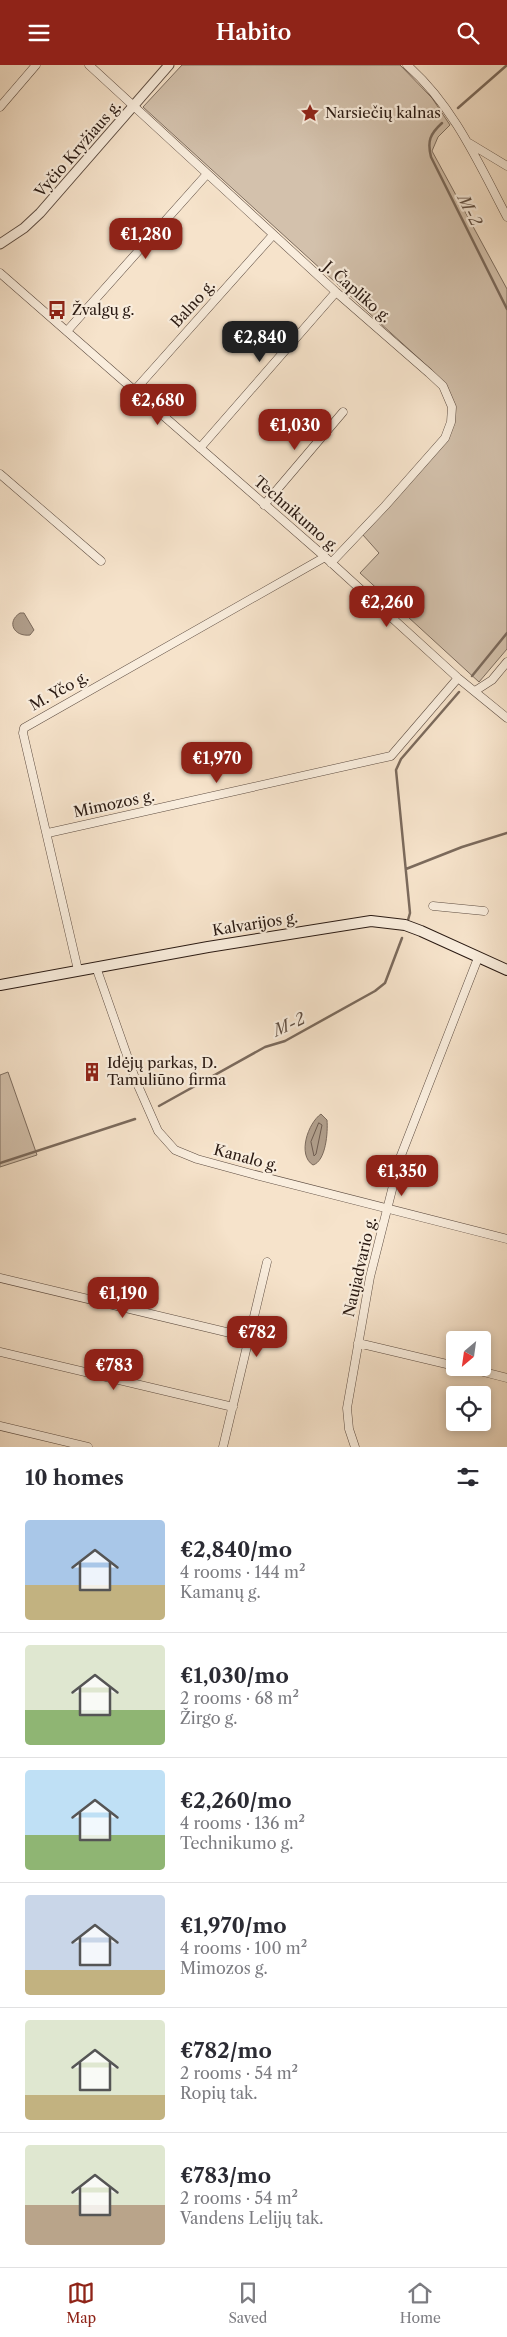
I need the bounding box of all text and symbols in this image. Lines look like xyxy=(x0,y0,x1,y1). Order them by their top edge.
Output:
icon: menu xyxy=(25,19,53,47)
text: Habito xyxy=(216,19,291,46)
icon: search xyxy=(454,19,482,47)
street label: Vyčio Kryžiaus g. xyxy=(30,96,125,202)
place icon: Narsiečių kalnas xyxy=(299,102,321,124)
place label: Narsiečių kalnas xyxy=(325,103,441,122)
water label: M-2 xyxy=(453,189,487,230)
pin: €1,280 xyxy=(105,217,187,260)
text: €1,280 xyxy=(120,224,172,244)
street label: J. Čapliko g. xyxy=(318,256,395,326)
street label: Balno g. xyxy=(166,276,219,331)
bus stop icon: Žvalgų g. xyxy=(46,299,68,321)
place label: Žvalgų g. xyxy=(72,300,135,319)
pin: €2,840 xyxy=(219,321,301,363)
text: €2,840 xyxy=(233,327,287,347)
pin: €2,680 xyxy=(117,383,199,426)
text: €2,680 xyxy=(131,390,185,410)
pin: €1,030 xyxy=(254,409,336,451)
text: €1,030 xyxy=(270,415,321,435)
street label: Technikumo g. xyxy=(250,472,343,556)
pin: €2,260 xyxy=(346,585,428,628)
text: €2,260 xyxy=(360,592,414,612)
street label: M. Yčo g. xyxy=(26,667,92,715)
pin: €1,970 xyxy=(176,741,258,784)
text: €1,970 xyxy=(192,748,242,768)
street label: Mimozos g. xyxy=(72,786,156,821)
street label: Kalvarijos g. xyxy=(211,907,299,940)
water label: M-2 xyxy=(268,1008,309,1041)
place label: Idėjų parkas, D. Tamuliūno firma xyxy=(107,1053,226,1089)
building icon: Idėjų parkas, D. Tamuliūno firma xyxy=(81,1061,103,1083)
street label: Kanalo g. xyxy=(212,1140,281,1175)
pin: €1,350 xyxy=(361,1155,443,1197)
text: €1,350 xyxy=(377,1161,427,1181)
street label: Naujadvario g. xyxy=(339,1215,380,1319)
pin: €1,190 xyxy=(82,1277,164,1319)
text: €1,190 xyxy=(99,1283,147,1303)
pin: €782 xyxy=(227,1315,287,1358)
text: €782 xyxy=(238,1322,276,1342)
north arrow xyxy=(446,1331,491,1376)
map controls xyxy=(446,1331,491,1431)
pin: €783 xyxy=(84,1349,144,1391)
text: €783 xyxy=(95,1355,133,1375)
button: locate xyxy=(446,1386,491,1431)
icon: filters xyxy=(454,1463,482,1491)
text: 10 homes xyxy=(25,1465,124,1490)
text: €2,840/mo xyxy=(180,1537,292,1562)
icon: home xyxy=(65,1540,125,1600)
text: 4 rooms · 144 m² xyxy=(180,1562,305,1582)
text: Kamanų g. xyxy=(180,1582,261,1602)
text: €1,030/mo xyxy=(180,1663,289,1688)
icon: home xyxy=(65,1665,125,1725)
text: 2 rooms · 68 m² xyxy=(180,1688,299,1708)
text: Žirgo g. xyxy=(180,1708,237,1728)
text: €2,260/mo xyxy=(180,1788,292,1813)
icon: home xyxy=(65,1790,125,1850)
text: 4 rooms · 136 m² xyxy=(180,1813,305,1833)
text: Technikumo g. xyxy=(180,1833,293,1853)
text: €1,970/mo xyxy=(180,1913,287,1938)
icon: home xyxy=(65,1915,125,1975)
text: 4 rooms · 100 m² xyxy=(180,1938,307,1958)
text: Mimozos g. xyxy=(180,1958,268,1978)
text: €782/mo xyxy=(180,2038,272,2063)
icon: home xyxy=(65,2040,125,2100)
text: 2 rooms · 54 m² xyxy=(180,2063,298,2083)
text: Ropių tak. xyxy=(180,2083,258,2103)
text: €783/mo xyxy=(180,2163,271,2188)
icon: home xyxy=(65,2165,125,2225)
text: 2 rooms · 54 m² xyxy=(180,2188,298,2208)
text: Vandens Lelijų tak. xyxy=(180,2208,324,2228)
tab: Map xyxy=(66,2279,96,2327)
tab: Saved xyxy=(229,2279,267,2327)
tab: Home xyxy=(400,2279,441,2327)

